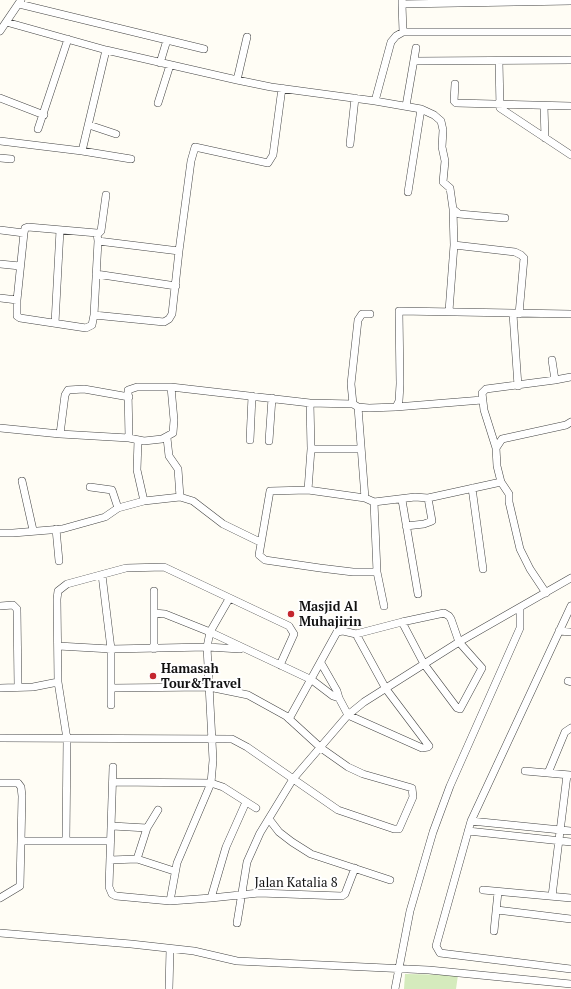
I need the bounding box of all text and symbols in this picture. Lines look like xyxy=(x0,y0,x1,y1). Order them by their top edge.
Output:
place label: Masjid Al Muhajirin xyxy=(299,599,362,630)
marker: Masjid Al Muhajirin xyxy=(286,609,296,619)
place label: Hamasah Tour&Travel xyxy=(161,661,241,692)
marker: Hamasah Tour&Travel xyxy=(148,671,158,681)
street label: Jalan Katalia 8 xyxy=(254,875,338,891)

